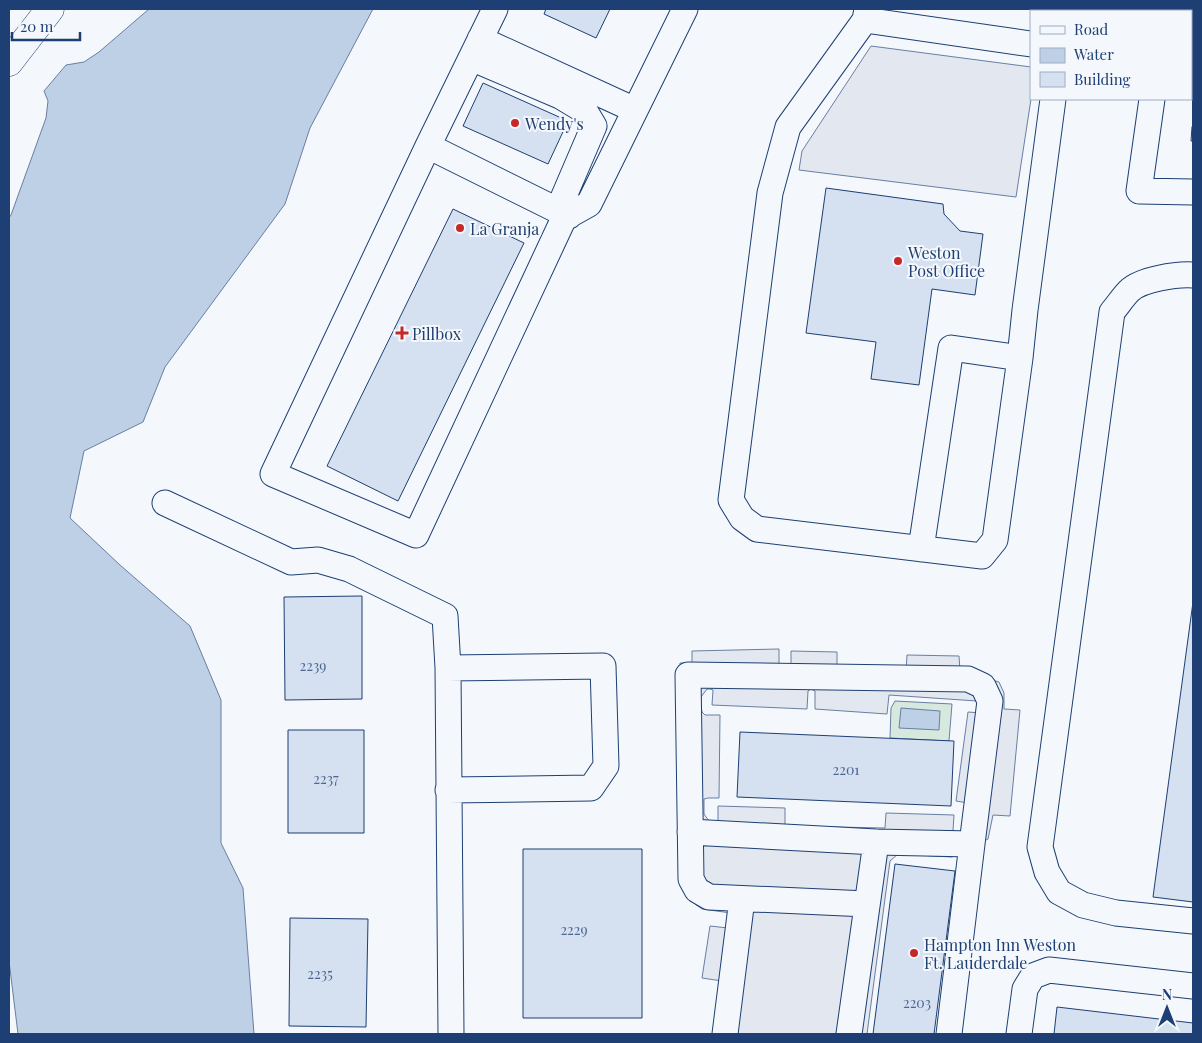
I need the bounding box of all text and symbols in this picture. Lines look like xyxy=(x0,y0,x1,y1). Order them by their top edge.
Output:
scale bar xyxy=(12,10,80,42)
legend xyxy=(1030,10,1192,100)
text: 20 m xyxy=(20,16,54,36)
text: Road xyxy=(1074,19,1108,39)
text: Water xyxy=(1073,44,1114,64)
text: Building xyxy=(1074,69,1131,89)
place label: Wendy's xyxy=(524,113,584,134)
marker: Wendy's xyxy=(509,117,521,129)
place label: La Granja xyxy=(470,218,539,239)
marker: La Granja xyxy=(454,222,466,234)
place label: Weston Post Office xyxy=(907,242,985,281)
marker: Weston Post Office xyxy=(892,255,904,267)
place label: Pillbox xyxy=(412,323,462,344)
marker: Pillbox xyxy=(396,327,408,339)
house number: 2239 xyxy=(300,656,326,675)
house number: 2201 xyxy=(833,760,860,779)
house number: 2237 xyxy=(313,769,339,788)
house number: 2229 xyxy=(560,920,588,939)
place label: Hampton Inn Weston Ft. Lauderdale xyxy=(924,934,1077,973)
marker: Hampton Inn Weston Ft. Lauderdale xyxy=(908,947,920,959)
house number: 2235 xyxy=(307,964,333,983)
north arrow xyxy=(1142,983,1192,1033)
text: N xyxy=(1162,985,1172,1004)
house number: 2203 xyxy=(903,993,931,1012)

